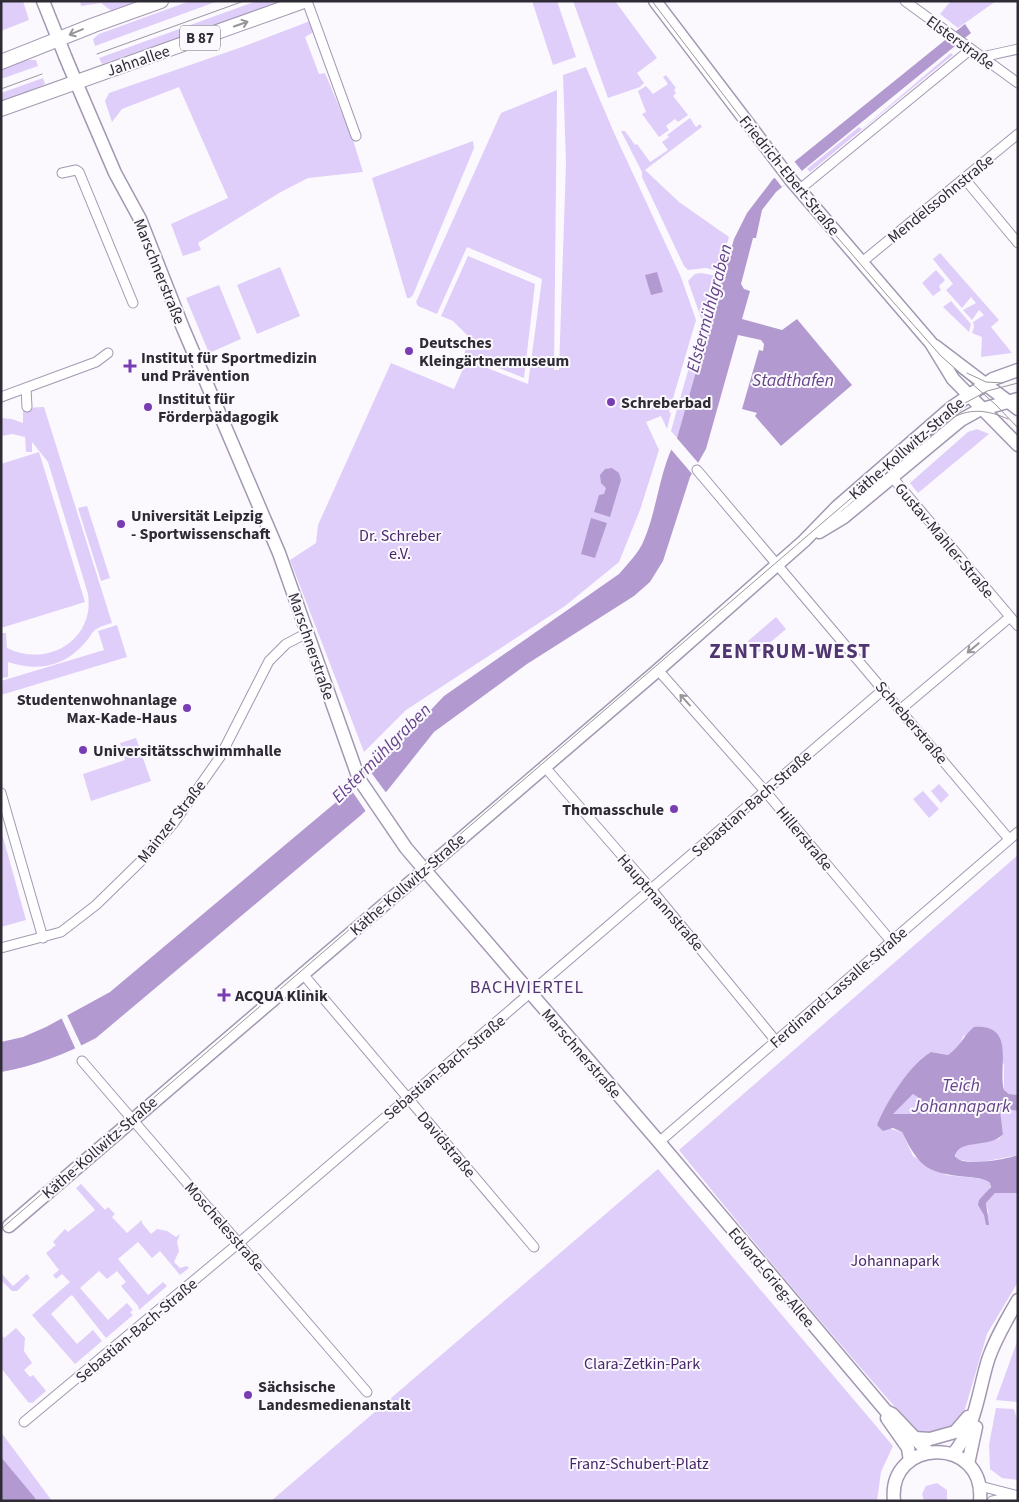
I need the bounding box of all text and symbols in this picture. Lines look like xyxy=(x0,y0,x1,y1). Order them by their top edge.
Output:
street label: Elsterstraße xyxy=(922,10,999,75)
one-way arrow xyxy=(233,18,249,28)
road number: B 87 xyxy=(180,26,220,50)
one-way arrow xyxy=(69,28,84,38)
street label: Jahnallee xyxy=(104,40,173,82)
street label: Friedrich-Ebert-Straße xyxy=(734,111,845,240)
street label: Mendelssohnstraße xyxy=(883,149,998,249)
street label: Marschnerstraße xyxy=(128,215,190,328)
water label: Elstermühlgraben xyxy=(680,241,739,375)
place label: Deutsches Kleingärtnermuseum xyxy=(419,332,569,372)
marker: Deutsches Kleingärtnermuseum xyxy=(403,345,415,357)
place label: Institut für Sportmedizin und Prävention xyxy=(141,347,317,387)
marker: Institut für Sportmedizin und Prävention xyxy=(123,359,137,373)
water label: Stadthafen xyxy=(752,368,834,393)
place label: Institut für Förderpädagogik xyxy=(158,388,279,428)
place label: Schreberbad xyxy=(621,392,711,414)
street label: Käthe-Kollwitz-Straße xyxy=(844,392,969,505)
marker: Schreberbad xyxy=(605,396,617,408)
marker: Institut für Förderpädagogik xyxy=(142,401,154,413)
street label: Gustav-Mahler-Straße xyxy=(889,478,999,603)
place label: Universität Leipzig - Sportwissenschaft xyxy=(131,505,271,545)
marker: Universität Leipzig - Sportwissenschaft xyxy=(115,518,127,530)
park label: Dr. Schreber e.V. xyxy=(359,525,441,565)
street label: Marschnerstraße xyxy=(282,590,340,703)
district label: ZENTRUM-WEST xyxy=(709,636,871,666)
one-way arrow xyxy=(966,643,979,654)
street label: Schreberstraße xyxy=(870,676,953,769)
place label: Studentenwohnanlage Max-Kade-Haus xyxy=(17,689,177,729)
one-way arrow xyxy=(679,694,690,707)
water label: Elstermühlgraben xyxy=(326,698,437,809)
marker: Studentenwohnanlage Max-Kade-Haus xyxy=(181,702,193,714)
place label: Universitätsschwimmhalle xyxy=(93,740,281,762)
marker: Universitätsschwimmhalle xyxy=(77,744,89,756)
street label: Sebastian-Bach-Straße xyxy=(687,745,817,862)
street label: Mainzer Straße xyxy=(132,776,211,868)
place label: Thomasschule xyxy=(562,799,664,821)
street label: Hillerstraße xyxy=(771,802,838,876)
marker: Thomasschule xyxy=(668,803,680,815)
street label: Käthe-Kollwitz-Straße xyxy=(345,828,470,941)
street label: Hauptmannstraße xyxy=(612,849,709,956)
street label: Ferdinand-Lassalle-Straße xyxy=(765,922,912,1054)
district label: BACHVIERTEL xyxy=(470,975,584,1000)
place label: ACQUA Klinik xyxy=(234,985,328,1007)
marker: ACQUA Klinik xyxy=(217,988,231,1002)
street label: Marschnerstraße xyxy=(536,1004,626,1103)
street label: Sebastian-Bach-Straße xyxy=(379,1010,510,1125)
water label: Teich Johannapark xyxy=(910,1073,1011,1119)
street label: Käthe-Kollwitz-Straße xyxy=(37,1091,162,1204)
street label: Davidstraße xyxy=(412,1107,481,1183)
street label: Moschelesstraße xyxy=(179,1177,269,1276)
street label: Edvard-Grieg-Allee xyxy=(723,1223,820,1332)
park label: Johannapark xyxy=(851,1250,940,1272)
street label: Sebastian-Bach-Straße xyxy=(71,1273,202,1388)
park label: Clara-Zetkin-Park xyxy=(584,1353,700,1375)
place label: Sächsische Landesmedienanstalt xyxy=(258,1376,411,1416)
marker: Sächsische Landesmedienanstalt xyxy=(242,1389,254,1401)
park label: Franz-Schubert-Platz xyxy=(569,1453,709,1475)

